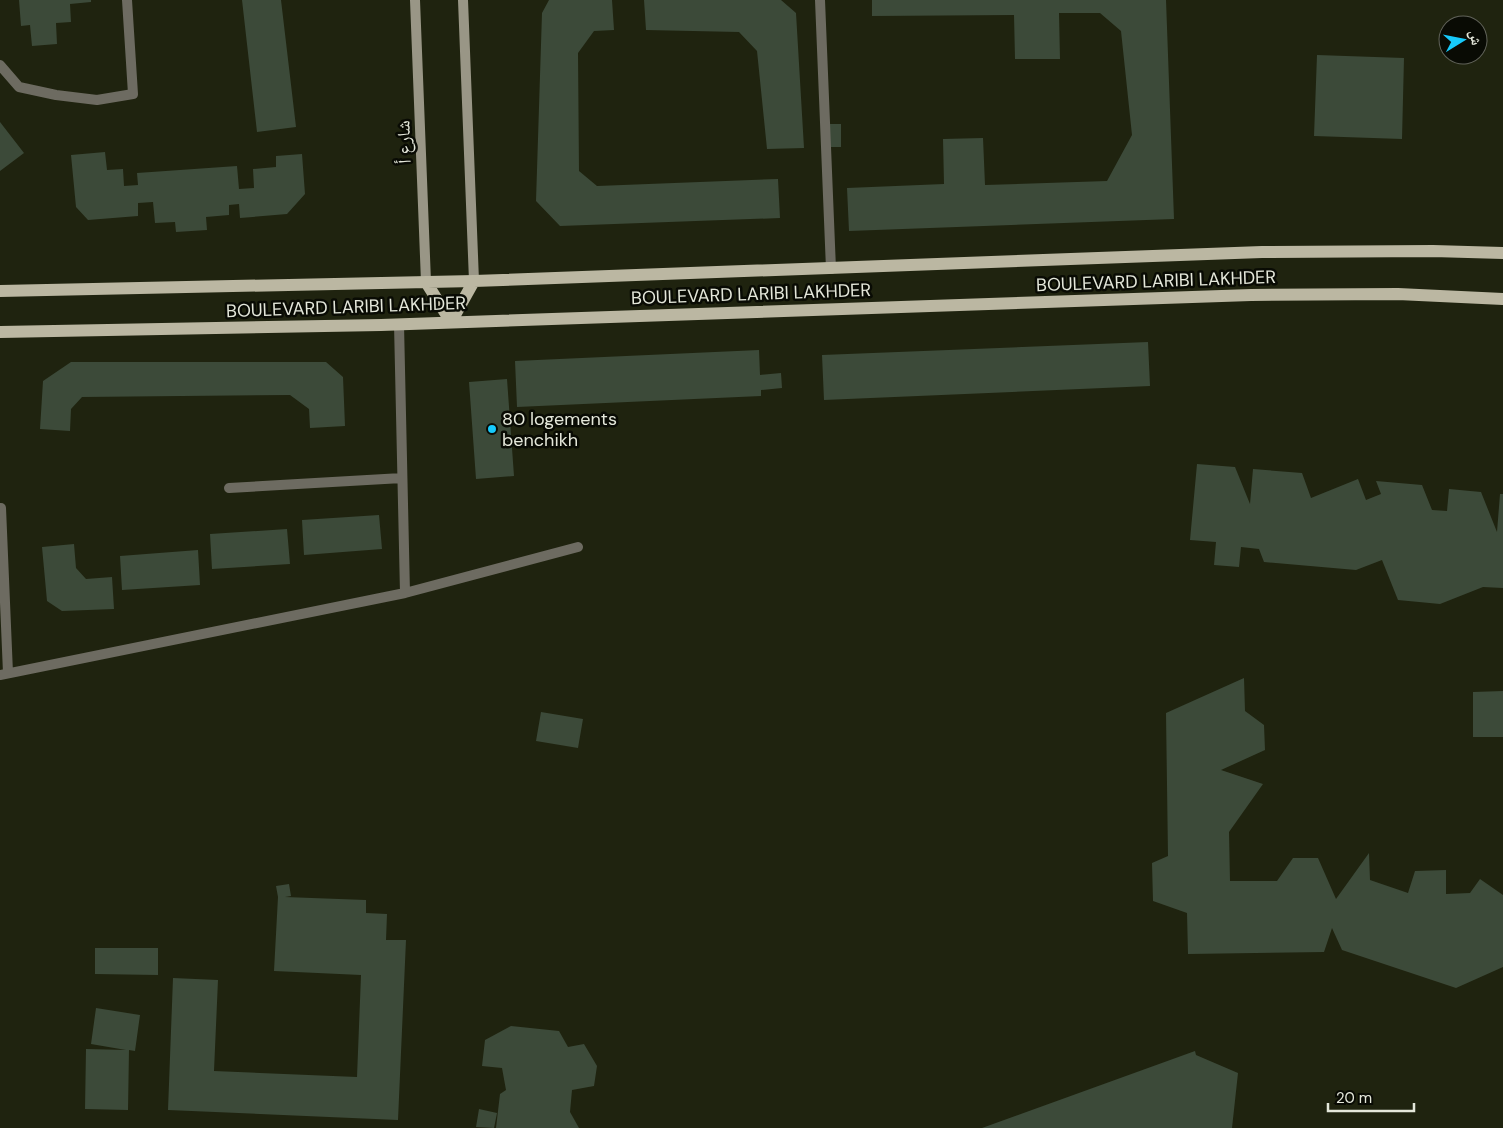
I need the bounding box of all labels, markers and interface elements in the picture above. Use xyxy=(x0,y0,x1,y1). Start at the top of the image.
north arrow xyxy=(1438,15,1488,65)
text: ش xyxy=(1466,29,1486,47)
street label: شارع أ xyxy=(391,120,417,164)
street label: BOULEVARD LARIBI LAKHDER xyxy=(1036,265,1276,297)
street label: BOULEVARD LARIBI LAKHDER xyxy=(631,278,871,310)
street label: BOULEVARD LARIBI LAKHDER xyxy=(226,291,466,323)
place label: 80 logements benchikh xyxy=(502,407,617,452)
marker: 80 logements benchikh xyxy=(486,423,498,435)
scale bar xyxy=(1328,1080,1414,1112)
text: 20 m xyxy=(1336,1088,1372,1108)

